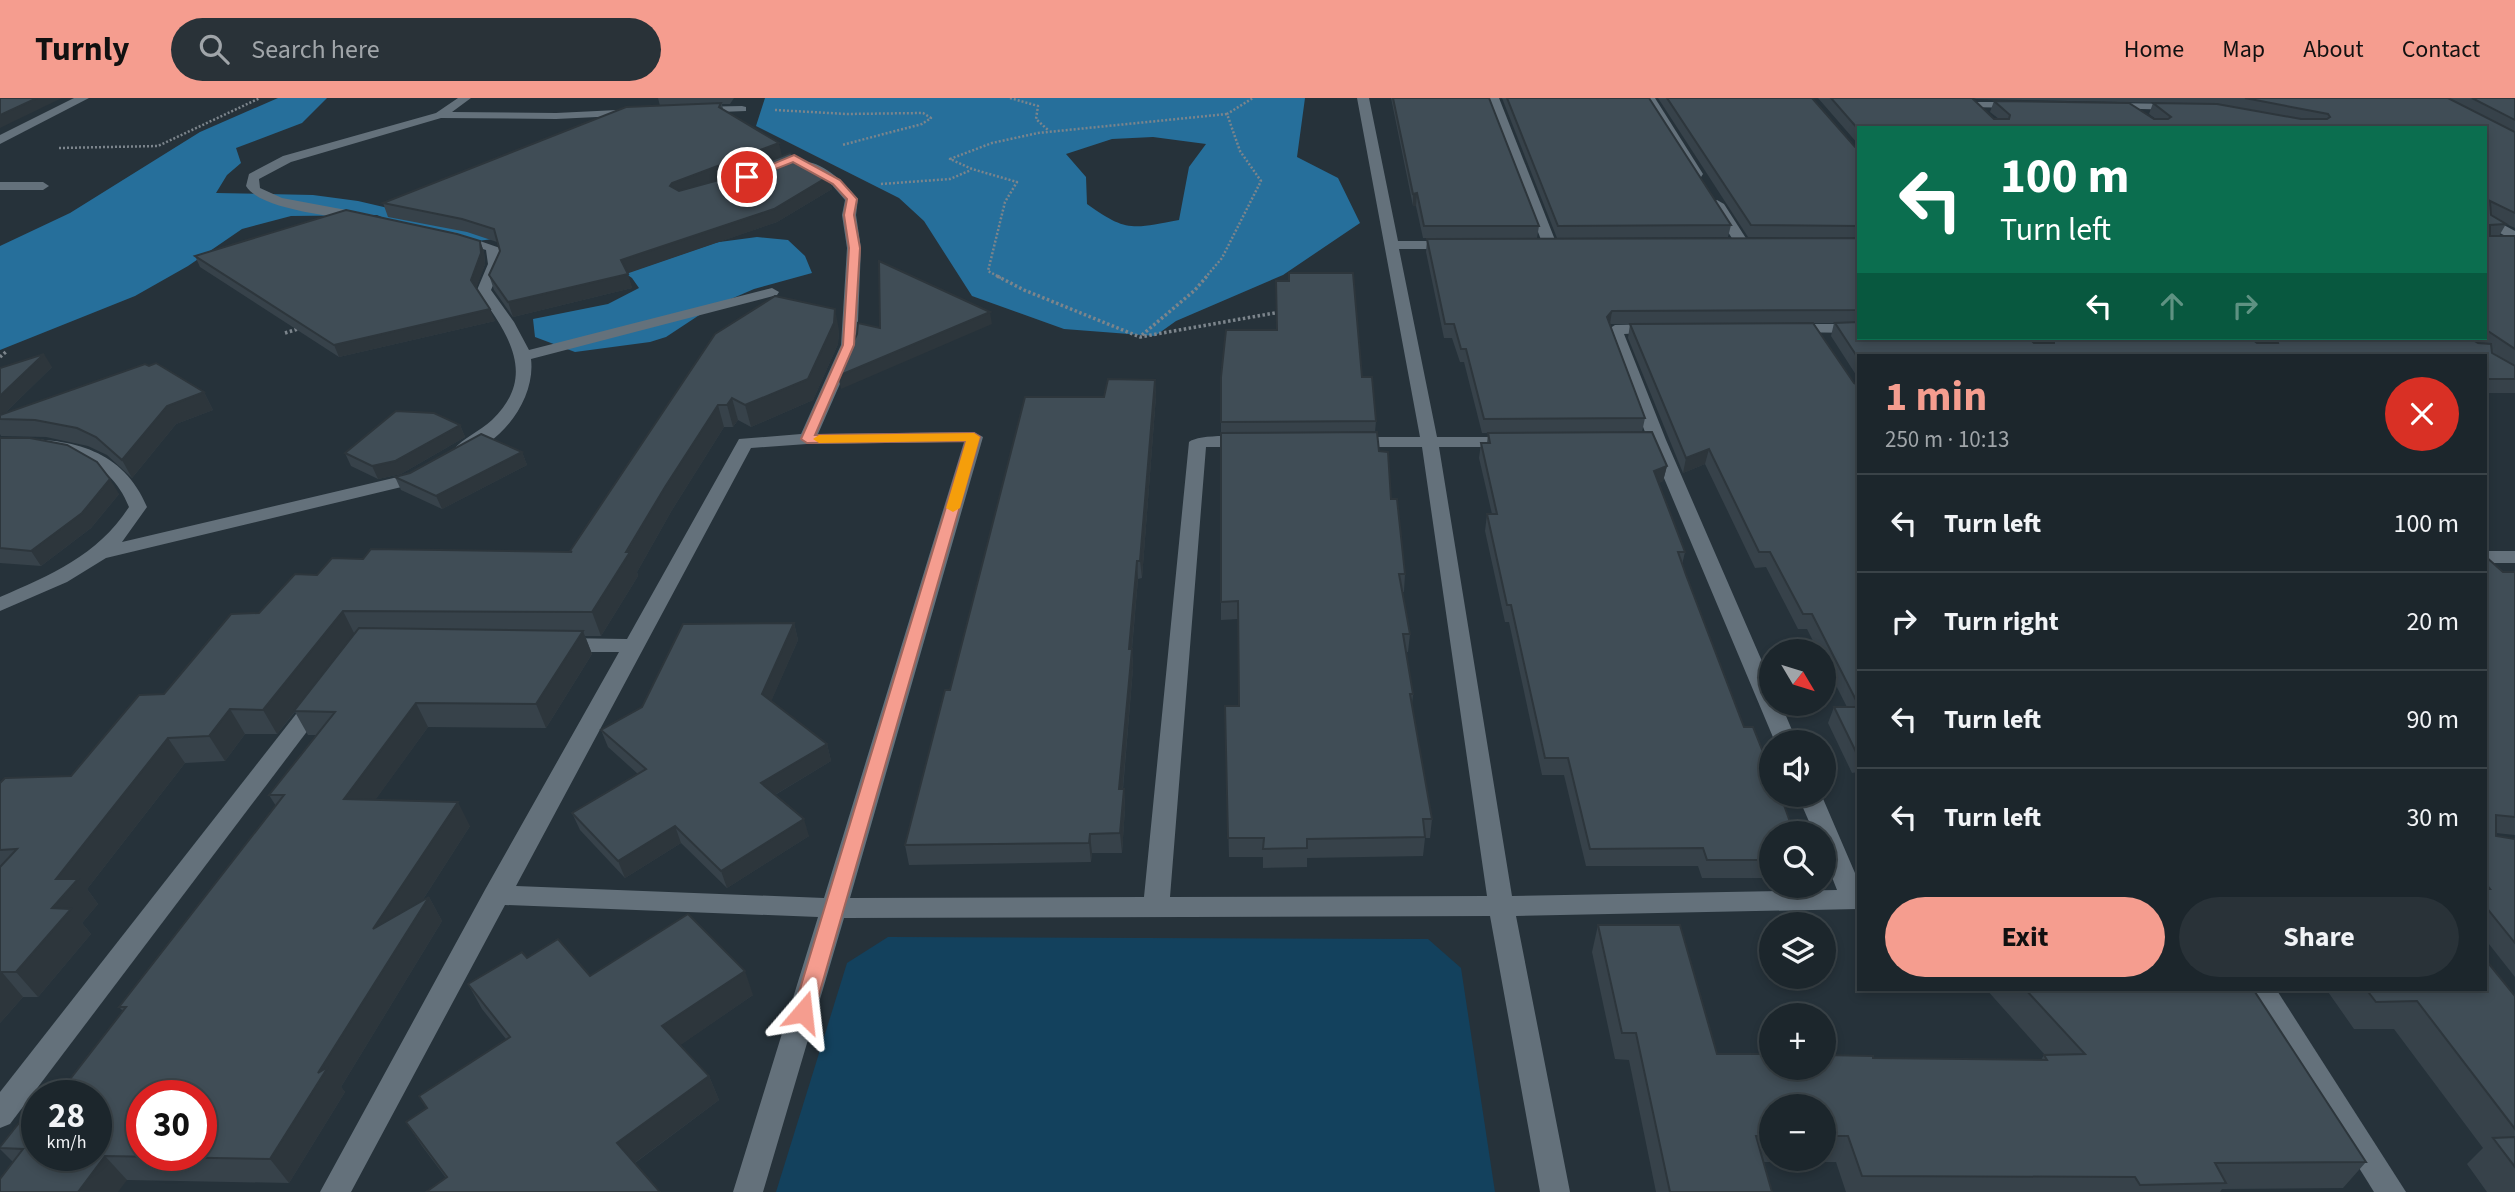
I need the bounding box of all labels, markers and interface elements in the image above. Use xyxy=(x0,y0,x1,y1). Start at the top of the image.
search box xyxy=(171,18,661,81)
text: Turnly xyxy=(35,26,129,73)
icon: search xyxy=(195,30,233,68)
text: Search here xyxy=(251,31,380,68)
text: Home xyxy=(2124,32,2184,67)
text: Map xyxy=(2222,32,2265,67)
text: About xyxy=(2303,32,2364,67)
text: Contact xyxy=(2402,32,2480,67)
text: 100 m xyxy=(2000,142,2129,212)
pin xyxy=(717,147,777,207)
icon: left xyxy=(1885,154,1976,245)
icon: arrive xyxy=(728,158,766,196)
text: Turn left xyxy=(2000,207,2111,253)
icon: left xyxy=(2080,287,2118,325)
icon: ahead xyxy=(2153,287,2191,325)
icon: right xyxy=(2226,287,2264,325)
text: 1 min xyxy=(1885,367,1987,427)
button: close xyxy=(2385,377,2459,451)
text: 250 m · 10:13 xyxy=(1885,423,2009,456)
icon: left xyxy=(1885,504,1923,542)
text: Turn left xyxy=(1944,505,2041,542)
text: 100 m xyxy=(2393,505,2459,542)
icon: right xyxy=(1885,602,1923,640)
text: Turn right xyxy=(1944,603,2059,640)
text: 20 m xyxy=(2406,603,2459,640)
north arrow xyxy=(1759,639,1836,716)
map controls xyxy=(1759,639,1836,1171)
icon: left xyxy=(1885,700,1923,738)
text: Turn left xyxy=(1944,701,2041,738)
text: 90 m xyxy=(2406,701,2459,738)
button: sound xyxy=(1759,730,1836,807)
icon: left xyxy=(1885,798,1923,836)
text: Turn left xyxy=(1944,799,2041,836)
text: 30 m xyxy=(2406,799,2459,836)
button: search xyxy=(1759,821,1836,898)
button: Exit xyxy=(1885,897,2165,977)
button: Share xyxy=(2179,897,2459,977)
button: layers xyxy=(1759,912,1836,989)
position arrow xyxy=(766,975,840,1049)
button: + xyxy=(1759,1003,1836,1080)
speed limit sign: 30 xyxy=(126,1080,217,1171)
text: 28 xyxy=(48,1091,85,1141)
button: − xyxy=(1759,1094,1836,1171)
text: km/h xyxy=(47,1130,86,1155)

